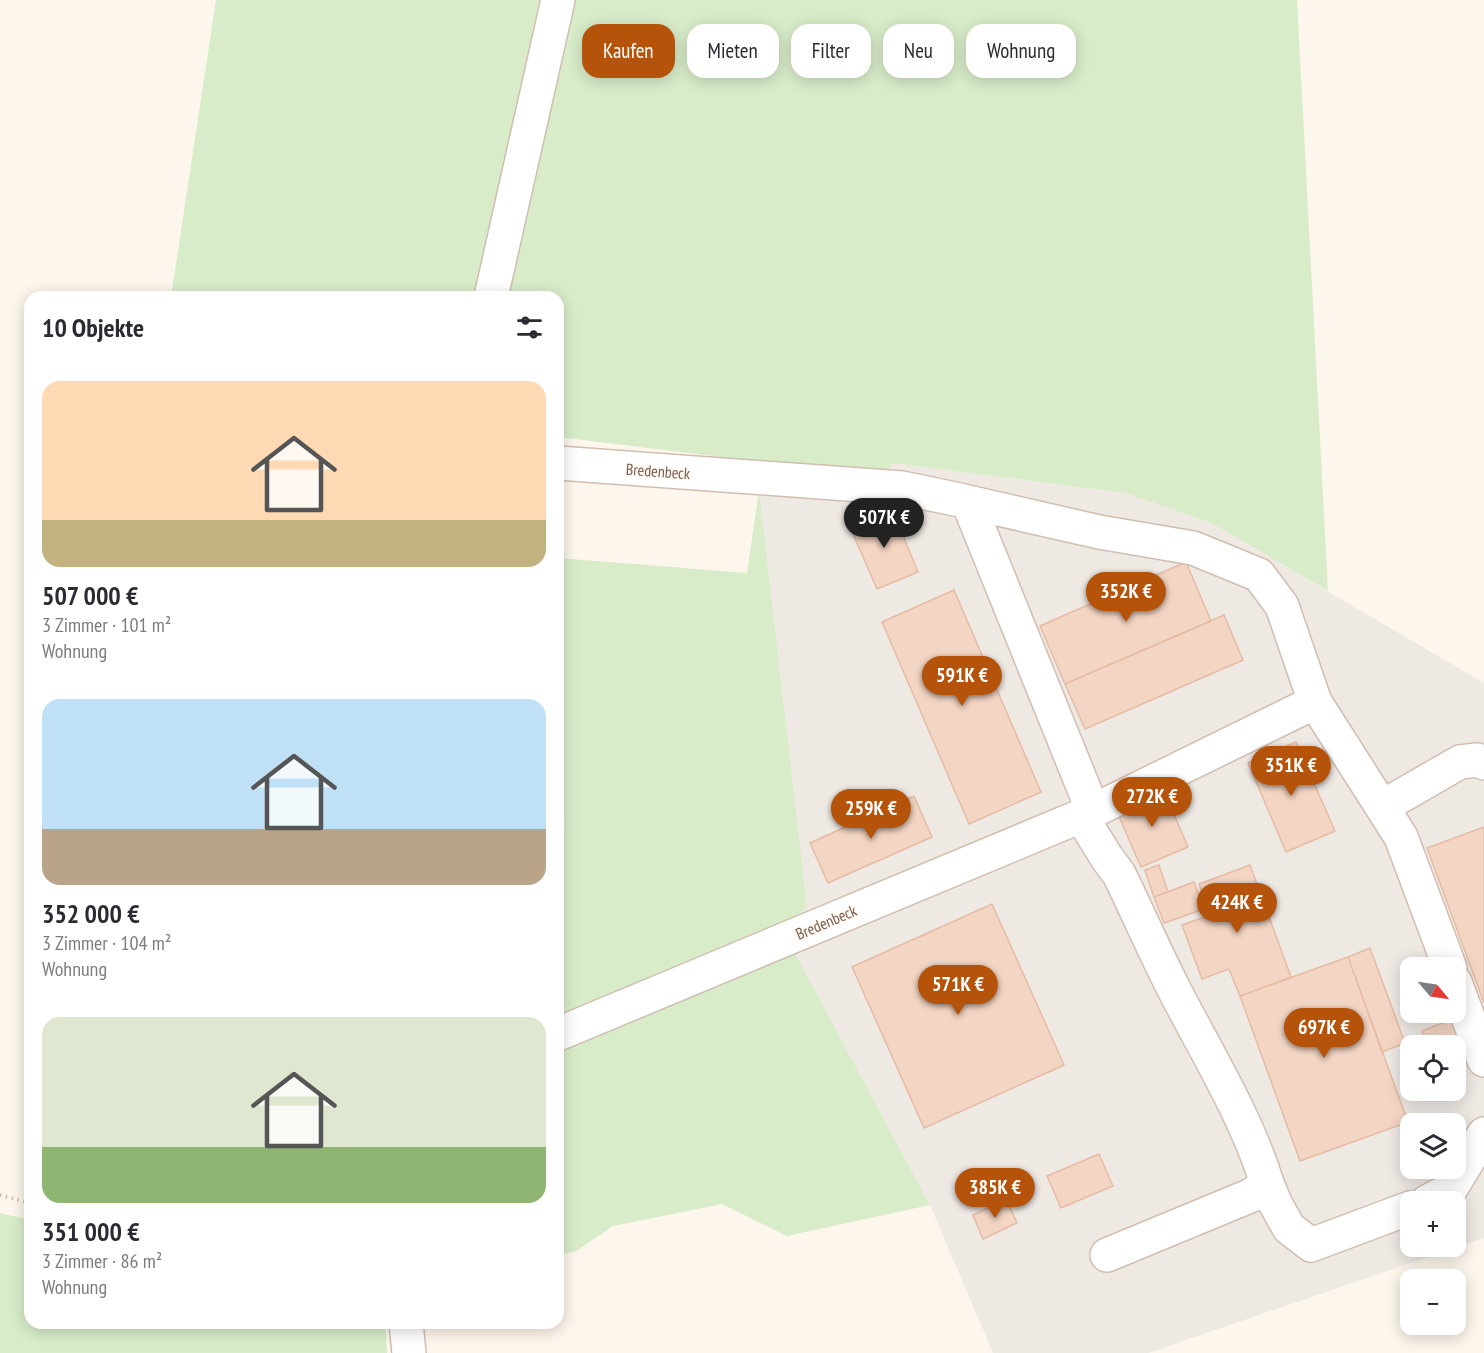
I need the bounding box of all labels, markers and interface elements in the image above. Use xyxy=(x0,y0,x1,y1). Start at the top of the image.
chip: Kaufen xyxy=(582,24,675,78)
chip: Mieten xyxy=(687,24,779,78)
chip: Filter xyxy=(791,24,871,78)
chip: Neu xyxy=(883,24,954,78)
chip: Wohnung xyxy=(966,24,1076,78)
text: 10 Objekte xyxy=(42,311,144,344)
icon: filters xyxy=(513,311,546,344)
icon: home xyxy=(240,420,348,528)
street label: Bredenbeck xyxy=(625,459,692,483)
pin: 507K € xyxy=(835,498,933,549)
text: 507K € xyxy=(858,504,910,530)
pin: 352K € xyxy=(1077,572,1175,623)
text: 352K € xyxy=(1100,578,1152,604)
text: 507 000 € xyxy=(42,579,139,612)
text: 3 Zimmer · 101 m² xyxy=(42,612,171,638)
text: Wohnung xyxy=(42,638,107,664)
pin: 591K € xyxy=(913,656,1011,707)
text: 591K € xyxy=(936,662,988,688)
icon: home xyxy=(240,738,348,846)
pin: 351K € xyxy=(1242,746,1340,797)
text: 351K € xyxy=(1265,752,1317,778)
pin: 272K € xyxy=(1103,777,1201,828)
text: 272K € xyxy=(1126,783,1178,809)
pin: 259K € xyxy=(822,789,920,840)
text: 259K € xyxy=(845,795,897,821)
pin: 424K € xyxy=(1188,883,1286,934)
text: 424K € xyxy=(1211,889,1263,915)
text: 352 000 € xyxy=(42,897,140,930)
street label: Bredenbeck xyxy=(792,900,860,944)
text: 3 Zimmer · 104 m² xyxy=(42,930,171,956)
text: Wohnung xyxy=(42,956,107,982)
north arrow xyxy=(1400,957,1466,1023)
map controls xyxy=(1400,957,1466,1335)
pin: 571K € xyxy=(909,965,1007,1016)
text: 571K € xyxy=(932,971,984,997)
pin: 697K € xyxy=(1275,1008,1373,1059)
text: 697K € xyxy=(1298,1014,1350,1040)
button: locate xyxy=(1400,1035,1466,1101)
icon: home xyxy=(240,1056,348,1164)
button: layers xyxy=(1400,1113,1466,1179)
pin: 385K € xyxy=(946,1168,1044,1219)
text: 385K € xyxy=(969,1174,1021,1200)
button: + xyxy=(1400,1191,1466,1257)
text: 351 000 € xyxy=(42,1215,140,1248)
text: 3 Zimmer · 86 m² xyxy=(42,1248,162,1274)
button: − xyxy=(1400,1269,1466,1335)
text: Wohnung xyxy=(42,1274,107,1300)

